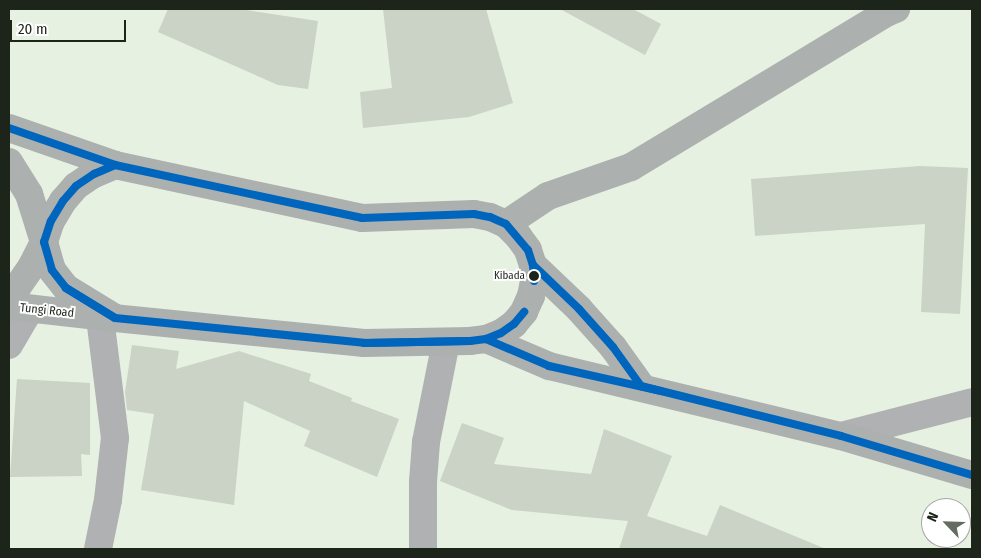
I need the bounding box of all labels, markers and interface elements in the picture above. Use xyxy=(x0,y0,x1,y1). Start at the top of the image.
scale bar xyxy=(12,10,129,42)
text: 20 m xyxy=(18,20,48,38)
place label: Kibada xyxy=(494,269,525,283)
marker: Kibada xyxy=(529,271,539,281)
street label: Tungi Road xyxy=(19,301,75,321)
north arrow xyxy=(921,498,971,548)
text: N xyxy=(923,510,942,524)

